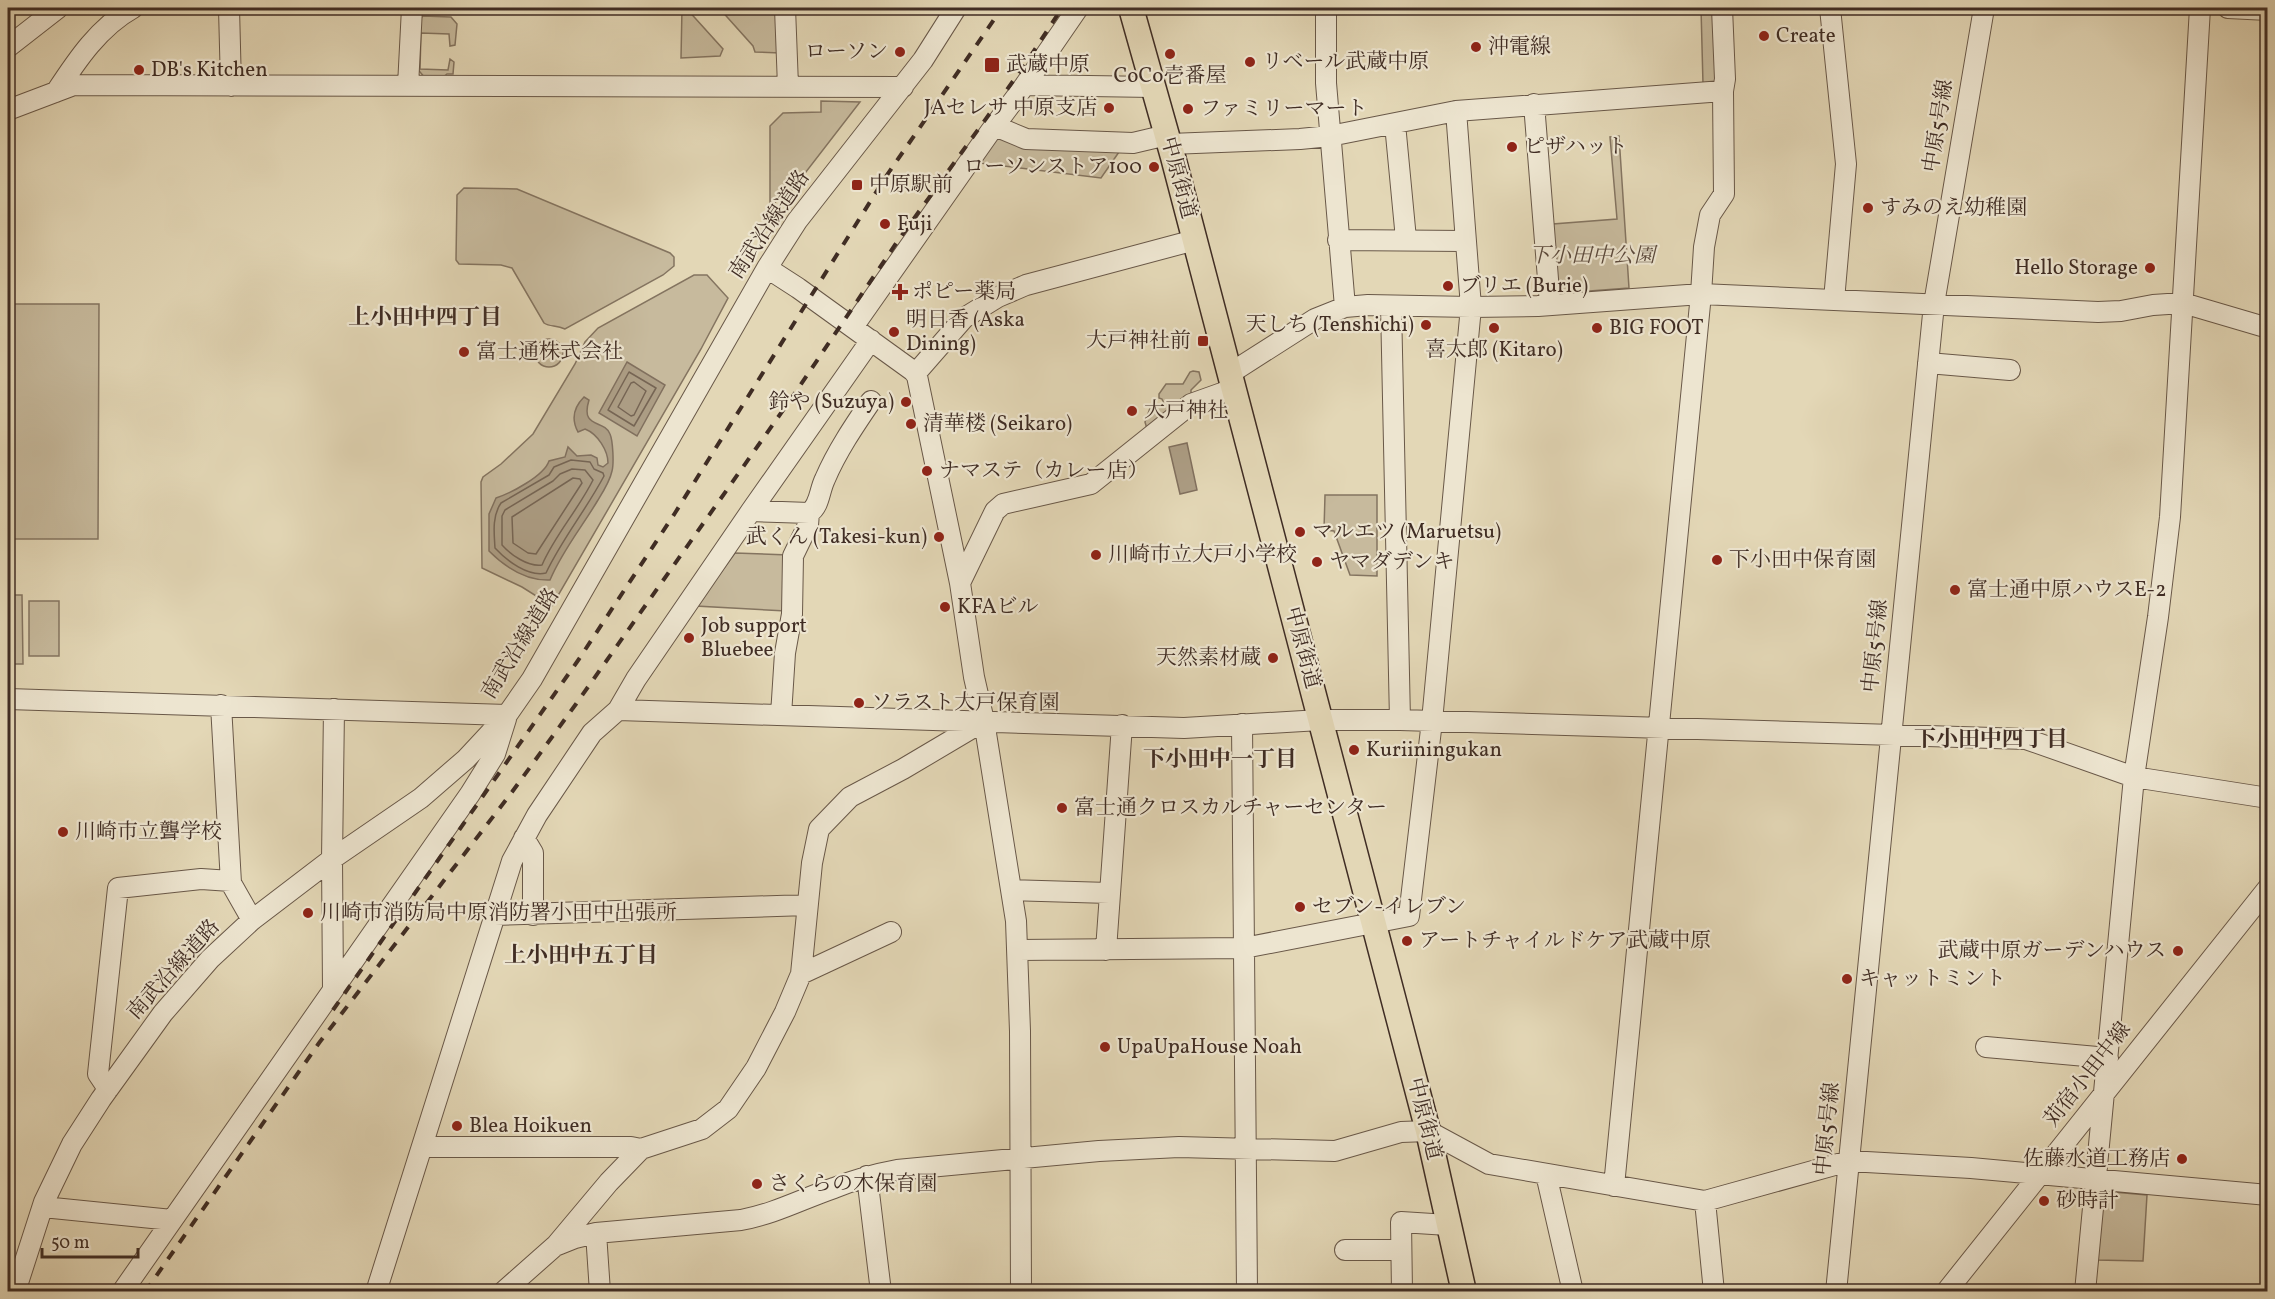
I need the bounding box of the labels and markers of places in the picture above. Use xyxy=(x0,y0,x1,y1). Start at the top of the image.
place label: Create xyxy=(1776,22,1836,51)
marker: Create xyxy=(1757,29,1771,43)
place label: 沖電線 xyxy=(1488,33,1551,62)
place label: ローソン xyxy=(805,38,888,67)
marker: 沖電線 xyxy=(1469,40,1483,54)
marker: ローソン xyxy=(893,45,907,59)
marker: CoCo壱番屋 xyxy=(1163,47,1177,61)
place label: リベール武蔵中原 xyxy=(1262,48,1429,77)
place label: 武蔵中原 xyxy=(1006,51,1090,80)
marker: リベール武蔵中原 xyxy=(1243,55,1257,69)
place label: DB's Kitchen xyxy=(151,56,268,85)
marker: 武蔵中原 xyxy=(983,56,1001,74)
place label: CoCo壱番屋 xyxy=(1114,62,1226,91)
marker: DB's Kitchen xyxy=(132,63,146,77)
place label: JAセレサ 中原支店 xyxy=(924,94,1097,123)
place label: ファミリーマート xyxy=(1200,95,1368,124)
marker: JAセレサ 中原支店 xyxy=(1102,101,1116,115)
marker: ファミリーマート xyxy=(1181,102,1195,116)
place label: ピザハット xyxy=(1524,133,1628,162)
marker: ピザハット xyxy=(1505,140,1519,154)
place label: ローソンストア100 xyxy=(963,153,1142,182)
marker: ローソンストア100 xyxy=(1147,160,1161,174)
place label: 中原駅前 xyxy=(869,171,953,200)
marker: 中原駅前 xyxy=(850,178,864,192)
place label: すみのえ幼稚園 xyxy=(1880,194,2027,223)
marker: すみのえ幼稚園 xyxy=(1861,201,1875,215)
place label: Fuji xyxy=(897,210,932,239)
marker: Fuji xyxy=(878,217,892,231)
place label: Hello Storage xyxy=(2014,254,2138,283)
marker: Hello Storage xyxy=(2143,261,2157,275)
place label: ブリエ (Burie) xyxy=(1460,272,1588,301)
place label: ポピー薬局 xyxy=(912,278,1016,307)
marker: ブリエ (Burie) xyxy=(1441,279,1455,293)
marker: ポピー薬局 xyxy=(893,285,907,299)
place label: 明日香 (Aska Dining) xyxy=(906,306,1025,359)
place label: 天しち (Tenshichi) xyxy=(1246,311,1414,340)
place label: BIG FOOT xyxy=(1609,314,1704,343)
marker: 天しち (Tenshichi) xyxy=(1419,318,1433,332)
marker: 喜太郎 (Kitaro) xyxy=(1487,321,1501,335)
marker: BIG FOOT xyxy=(1590,321,1604,335)
marker: 明日香 (Aska Dining) xyxy=(887,325,901,339)
place label: 大戸神社前 xyxy=(1086,327,1191,356)
marker: 大戸神社前 xyxy=(1196,334,1210,348)
place label: 喜太郎 (Kitaro) xyxy=(1425,336,1563,365)
place label: 富士通株式会社 xyxy=(476,338,623,367)
marker: 富士通株式会社 xyxy=(457,345,471,359)
place label: 鈴や (Suzuya) xyxy=(769,388,894,417)
marker: 鈴や (Suzuya) xyxy=(899,395,913,409)
place label: 大戸神社 xyxy=(1144,397,1228,426)
marker: 大戸神社 xyxy=(1125,404,1139,418)
place label: 清華楼 (Seikaro) xyxy=(923,410,1072,439)
marker: 清華楼 (Seikaro) xyxy=(904,417,918,431)
place label: ナマステ（カレー店） xyxy=(939,457,1149,486)
marker: ナマステ（カレー店） xyxy=(920,464,934,478)
place label: マルエツ (Maruetsu) xyxy=(1312,518,1501,547)
place label: 武くん (Takesi-kun) xyxy=(746,523,927,552)
marker: マルエツ (Maruetsu) xyxy=(1293,525,1307,539)
marker: 武くん (Takesi-kun) xyxy=(932,530,946,544)
place label: 川崎市立大戸小学校 xyxy=(1108,541,1297,570)
place label: 下小田中保育園 xyxy=(1729,546,1876,575)
marker: 川崎市立大戸小学校 xyxy=(1089,548,1103,562)
place label: ヤマダデンキ xyxy=(1329,548,1455,577)
marker: 下小田中保育園 xyxy=(1710,553,1724,567)
marker: ヤマダデンキ xyxy=(1310,555,1324,569)
place label: 富士通中原ハウスE-2 xyxy=(1967,576,2166,605)
marker: 富士通中原ハウスE-2 xyxy=(1948,583,1962,597)
place label: KFAビル xyxy=(957,593,1039,622)
marker: KFAビル xyxy=(938,600,952,614)
place label: Job support Bluebee xyxy=(701,612,807,665)
marker: Job support Bluebee xyxy=(682,631,696,645)
place label: 天然素材蔵 xyxy=(1156,644,1261,673)
marker: 天然素材蔵 xyxy=(1266,651,1280,665)
place label: ソラスト大戸保育園 xyxy=(871,689,1059,718)
marker: ソラスト大戸保育園 xyxy=(852,696,866,710)
place label: Kuriiningukan xyxy=(1366,736,1502,765)
marker: Kuriiningukan xyxy=(1347,743,1361,757)
place label: 富士通クロスカルチャーセンター xyxy=(1074,794,1387,823)
marker: 富士通クロスカルチャーセンター xyxy=(1055,801,1069,815)
place label: 川崎市立聾学校 xyxy=(75,818,222,847)
marker: 川崎市立聾学校 xyxy=(56,825,70,839)
place label: セブン-イレブン xyxy=(1312,893,1466,922)
place label: 川崎市消防局中原消防署小田中出張所 xyxy=(320,899,677,928)
marker: セブン-イレブン xyxy=(1293,900,1307,914)
marker: 川崎市消防局中原消防署小田中出張所 xyxy=(301,906,315,920)
place label: アートチャイルドケア武蔵中原 xyxy=(1419,927,1711,956)
marker: アートチャイルドケア武蔵中原 xyxy=(1400,934,1414,948)
place label: 武蔵中原ガーデンハウス xyxy=(1938,937,2166,966)
marker: 武蔵中原ガーデンハウス xyxy=(2171,944,2185,958)
place label: キャットミント xyxy=(1859,965,2006,994)
marker: キャットミント xyxy=(1840,972,1854,986)
place label: UpaUpaHouse Noah xyxy=(1117,1033,1302,1062)
marker: UpaUpaHouse Noah xyxy=(1098,1040,1112,1054)
place label: Blea Hoikuen xyxy=(469,1112,592,1141)
marker: Blea Hoikuen xyxy=(450,1119,464,1133)
place label: 佐藤水道工務店 xyxy=(2023,1145,2170,1174)
marker: 佐藤水道工務店 xyxy=(2175,1152,2189,1166)
place label: さくらの木保育園 xyxy=(769,1170,937,1199)
marker: さくらの木保育園 xyxy=(750,1177,764,1191)
place label: 砂時計 xyxy=(2056,1187,2119,1216)
marker: 砂時計 xyxy=(2037,1194,2051,1208)

